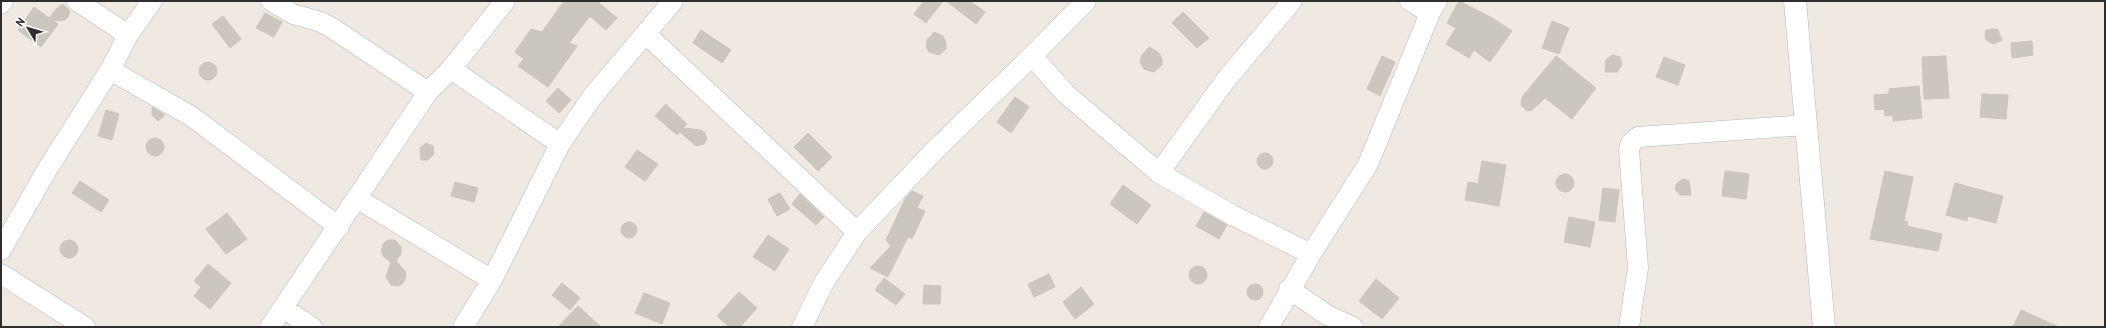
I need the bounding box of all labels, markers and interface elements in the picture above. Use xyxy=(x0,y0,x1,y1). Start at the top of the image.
north arrow xyxy=(8,8,48,48)
text: N xyxy=(12,15,28,29)

